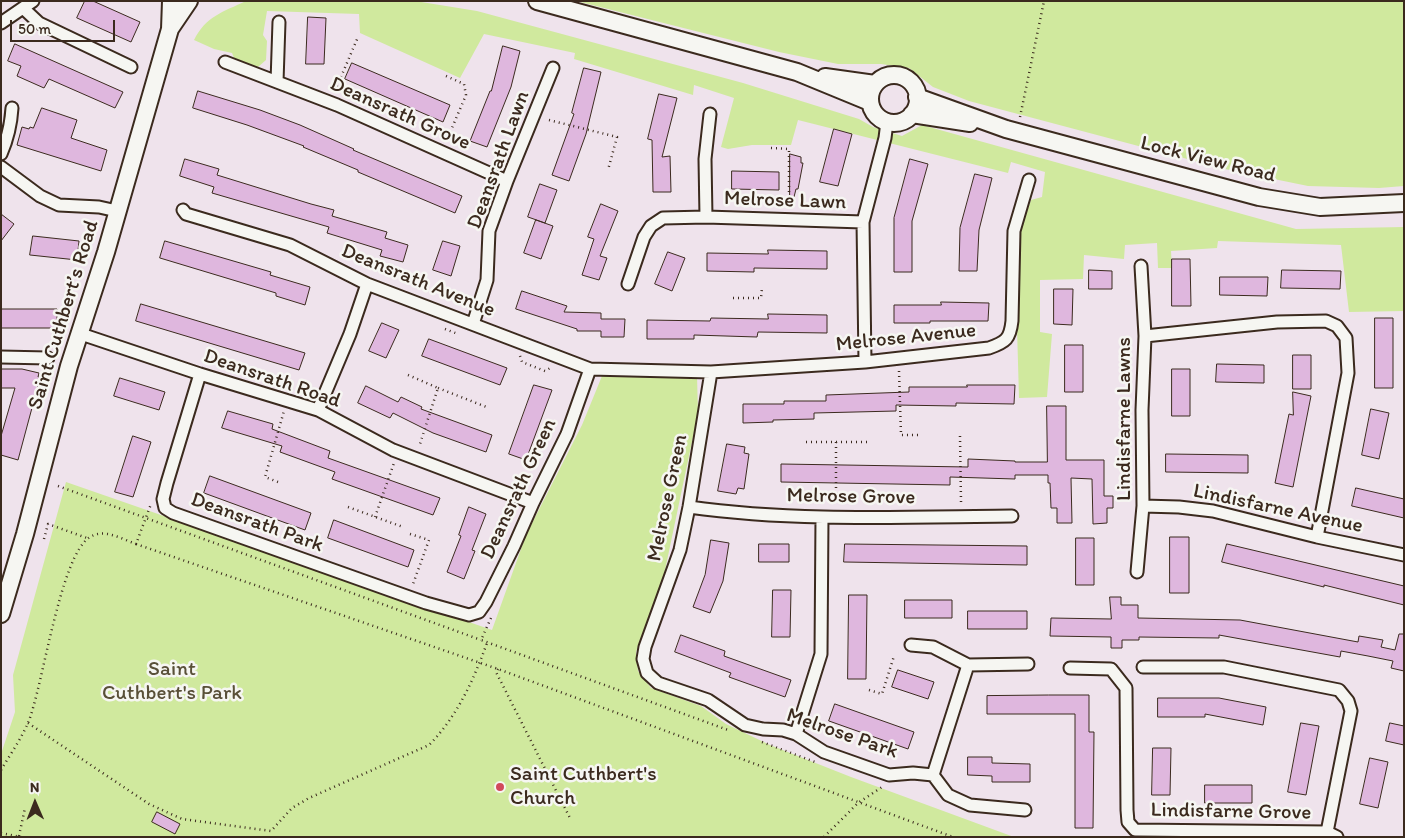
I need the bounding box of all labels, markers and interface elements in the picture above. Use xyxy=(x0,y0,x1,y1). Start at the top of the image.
scale bar xyxy=(12,10,118,42)
text: 50 m xyxy=(18,20,51,38)
street label: Deansrath Grove xyxy=(326,72,474,156)
street label: Deansrath Lawn xyxy=(462,88,536,232)
street label: Lock View Road xyxy=(1138,131,1278,189)
street label: Melrose Lawn xyxy=(723,186,847,216)
street label: Saint Cuthbert’s Road xyxy=(23,217,105,413)
street label: Deansrath Avenue xyxy=(337,239,499,323)
street label: Melrose Avenue xyxy=(835,318,977,358)
street label: Lindisfarne Lawns xyxy=(1112,337,1138,501)
street label: Deansrath Road xyxy=(200,344,344,414)
street label: Deansrath Green xyxy=(475,415,563,563)
street label: Melrose Green xyxy=(642,432,694,564)
street label: Lindisfarne Avenue xyxy=(1191,479,1365,539)
street label: Melrose Grove xyxy=(786,483,916,511)
street label: Deansrath Park xyxy=(187,487,327,559)
park label: Saint Cuthbert's Park xyxy=(102,657,242,707)
street label: Melrose Park xyxy=(783,703,901,765)
place label: Saint Cuthbert's Church xyxy=(510,762,657,812)
north arrow xyxy=(10,778,60,828)
text: N xyxy=(30,779,40,796)
marker: Saint Cuthbert's Church xyxy=(494,781,506,793)
street label: Lindisfarne Grove xyxy=(1150,798,1312,826)

